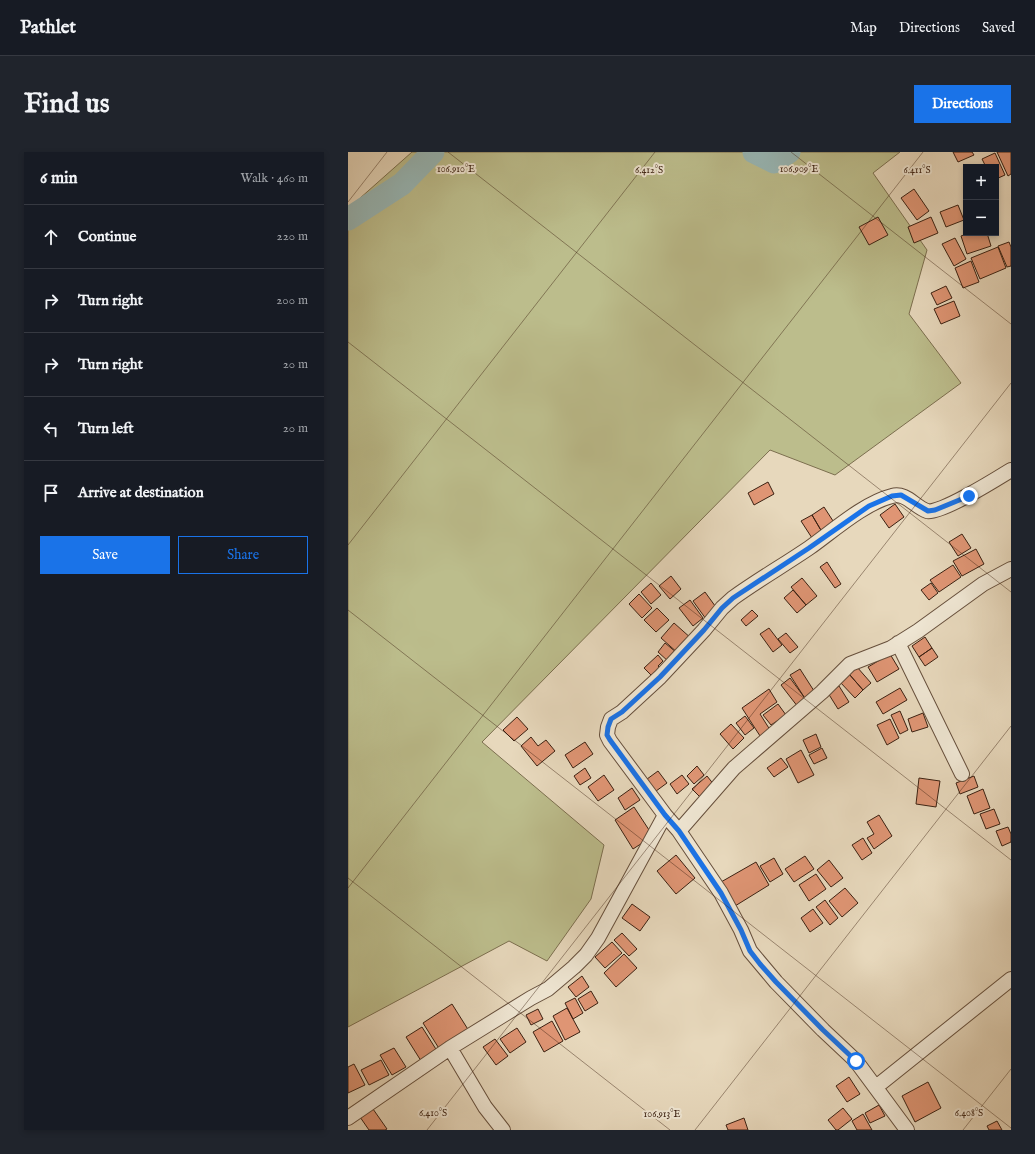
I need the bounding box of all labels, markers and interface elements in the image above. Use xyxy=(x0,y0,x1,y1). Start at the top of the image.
text: Pathlet xyxy=(20,16,76,40)
text: Map xyxy=(850,19,877,37)
text: Directions xyxy=(899,19,960,37)
text: Saved xyxy=(982,19,1015,37)
button: Directions xyxy=(914,85,1011,123)
text: Find us xyxy=(24,87,110,122)
text: 106.910°E xyxy=(437,163,475,176)
text: 106.909°E xyxy=(780,163,818,176)
text: 6.412°S xyxy=(635,164,663,177)
text: 6.411°S xyxy=(903,164,931,177)
map controls xyxy=(963,164,999,236)
button: + xyxy=(963,164,999,200)
text: 6 min xyxy=(40,168,78,189)
text: Walk · 460 m xyxy=(241,170,308,187)
button: − xyxy=(963,200,999,236)
icon: ahead xyxy=(40,226,62,248)
text: Continue xyxy=(78,227,136,246)
text: 220 m xyxy=(277,228,308,245)
icon: right xyxy=(40,290,62,312)
text: Turn right xyxy=(78,291,143,310)
text: 200 m xyxy=(276,292,308,309)
icon: right xyxy=(40,354,62,376)
text: Turn right xyxy=(78,355,143,374)
text: 20 m xyxy=(283,356,308,373)
icon: left xyxy=(40,418,62,440)
text: Turn left xyxy=(78,419,134,438)
text: 20 m xyxy=(283,420,308,437)
icon: arrive xyxy=(40,482,62,504)
text: Arrive at destination xyxy=(78,483,204,502)
route end xyxy=(960,487,978,505)
button: Save xyxy=(40,536,170,574)
button: Share xyxy=(178,536,308,574)
route start xyxy=(847,1052,865,1070)
text: 6.410°S xyxy=(419,1107,447,1120)
text: 6.408°S xyxy=(955,1107,983,1120)
text: 106.913°E xyxy=(644,1108,680,1121)

